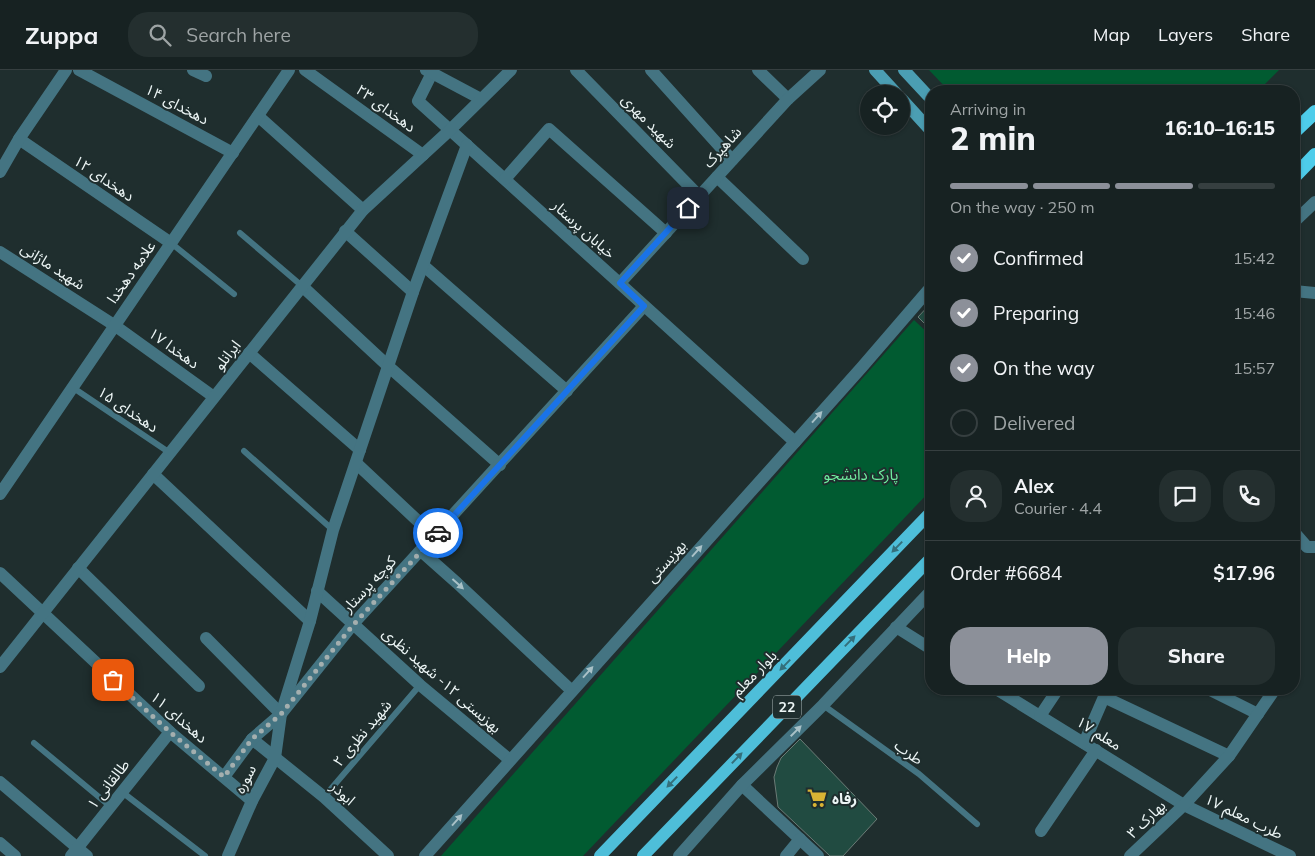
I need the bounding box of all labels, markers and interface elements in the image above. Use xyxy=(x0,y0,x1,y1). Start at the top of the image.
search box xyxy=(128,12,478,57)
text: Zuppa xyxy=(25,20,98,50)
icon: search xyxy=(146,21,174,49)
text: Search here xyxy=(186,23,291,47)
text: Map xyxy=(1093,23,1130,46)
text: Layers xyxy=(1158,23,1213,46)
text: Share xyxy=(1241,23,1290,46)
street label: دهخدای ۱۴ xyxy=(142,79,212,129)
street label: دهخدای ۲۳ xyxy=(352,80,420,136)
map controls xyxy=(860,85,910,135)
button: locate xyxy=(860,85,910,135)
street label: شهید مهری xyxy=(618,90,681,153)
text: Arriving in xyxy=(950,99,1026,119)
text: 16:10–16:15 xyxy=(1164,116,1275,140)
text: 2 min xyxy=(950,118,1036,158)
street label: شاهپرک xyxy=(699,122,746,172)
street label: دهخدای ۱۲ xyxy=(70,151,138,205)
pin xyxy=(667,187,709,229)
icon: home xyxy=(674,194,702,222)
street label: خیابان پرستار xyxy=(547,195,620,263)
text: On the way · 250 m xyxy=(950,197,1095,217)
street label: علامه دهخدا xyxy=(102,236,160,307)
street label: شهید ماژانی xyxy=(17,238,89,294)
icon: check xyxy=(950,244,978,272)
text: Confirmed xyxy=(993,246,1084,270)
text: 15:42 xyxy=(1233,248,1275,268)
icon: check xyxy=(950,299,978,327)
text: Preparing xyxy=(993,301,1079,325)
text: 15:46 xyxy=(1233,303,1275,323)
street label: دهخدا ۱۷ xyxy=(145,323,203,373)
street label: ایرانلو xyxy=(209,336,245,374)
icon: check xyxy=(950,354,978,382)
text: On the way xyxy=(993,356,1095,380)
text: 15:57 xyxy=(1233,358,1275,378)
street label: دهخدای ۱۵ xyxy=(94,382,162,436)
text: Delivered xyxy=(993,411,1075,435)
one-way arrow xyxy=(811,412,823,424)
park label: پارک دانشجو xyxy=(824,465,898,485)
button: person xyxy=(950,470,1002,522)
button: chat xyxy=(1159,470,1211,522)
button: phone xyxy=(1223,470,1275,522)
text: Alex xyxy=(1014,474,1054,498)
text: Courier · 4.4 xyxy=(1014,498,1102,518)
courier xyxy=(413,508,463,558)
icon: car xyxy=(424,519,452,547)
street label: بهزیستی xyxy=(642,536,690,586)
one-way arrow xyxy=(892,541,904,553)
one-way arrow xyxy=(691,546,703,558)
street label: کوچه پرستار xyxy=(337,551,401,618)
text: Order #6684 xyxy=(950,561,1062,585)
text: $17.96 xyxy=(1213,561,1275,585)
one-way arrow xyxy=(451,578,463,590)
street label: بهزیستی ۱۲- شهید نظری xyxy=(379,623,505,737)
button: Help xyxy=(950,627,1108,685)
button: Share xyxy=(1118,627,1275,685)
one-way arrow xyxy=(844,636,856,648)
street label: بلوار معلم xyxy=(727,646,782,702)
one-way arrow xyxy=(779,658,791,670)
pin xyxy=(92,659,134,701)
icon: bag xyxy=(99,666,127,694)
one-way arrow xyxy=(583,666,594,679)
street label: دهخدای ۱۱ xyxy=(147,687,211,747)
street label: شهید نظری ۲ xyxy=(329,696,396,770)
road number: 22 xyxy=(773,696,801,719)
street label: معلم ۱۷ xyxy=(1072,712,1125,756)
one-way arrow xyxy=(790,725,802,737)
street label: طرب xyxy=(891,735,927,769)
one-way arrow xyxy=(731,752,743,764)
street label: طالقانی ۱ xyxy=(83,755,133,813)
street label: سوره xyxy=(230,761,260,797)
one-way arrow xyxy=(666,775,678,787)
street label: ابوذر xyxy=(326,776,360,809)
supermarket icon: رفاه xyxy=(806,787,828,809)
place label: رفاه xyxy=(832,789,857,808)
street label: طرب معلم ۱۷ xyxy=(1201,789,1286,845)
street label: بهارک ۳ xyxy=(1123,796,1169,842)
one-way arrow xyxy=(451,814,463,826)

